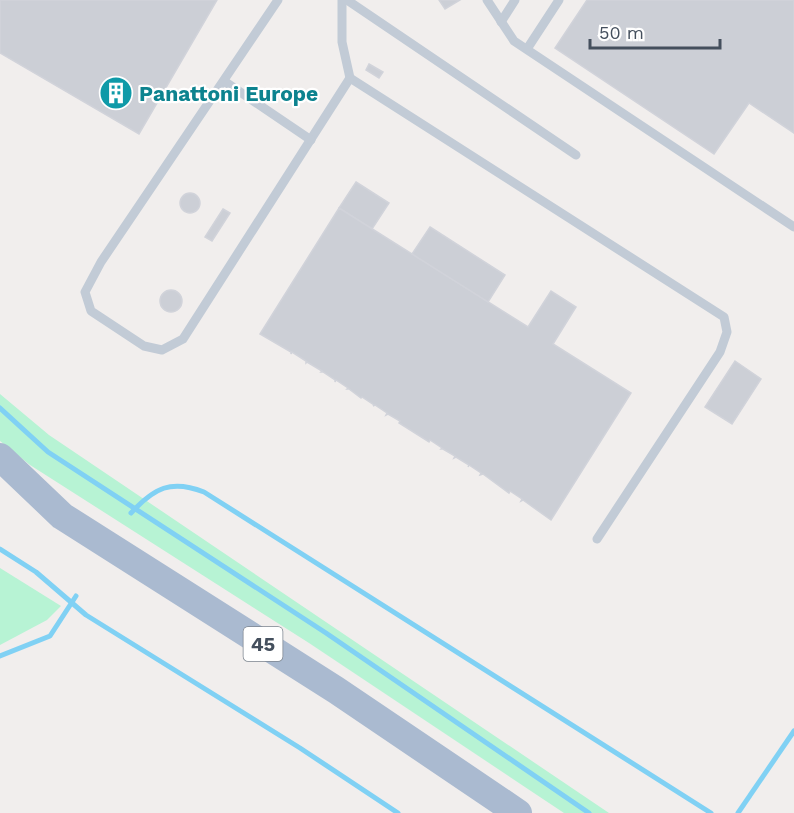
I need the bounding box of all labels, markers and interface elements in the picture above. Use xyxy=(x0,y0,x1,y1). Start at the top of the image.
scale bar xyxy=(590,12,720,50)
text: 50 m xyxy=(599,22,644,43)
building icon: Panattoni Europe xyxy=(98,75,134,111)
place label: Panattoni Europe xyxy=(139,81,318,106)
road number: 45 xyxy=(244,627,282,661)

